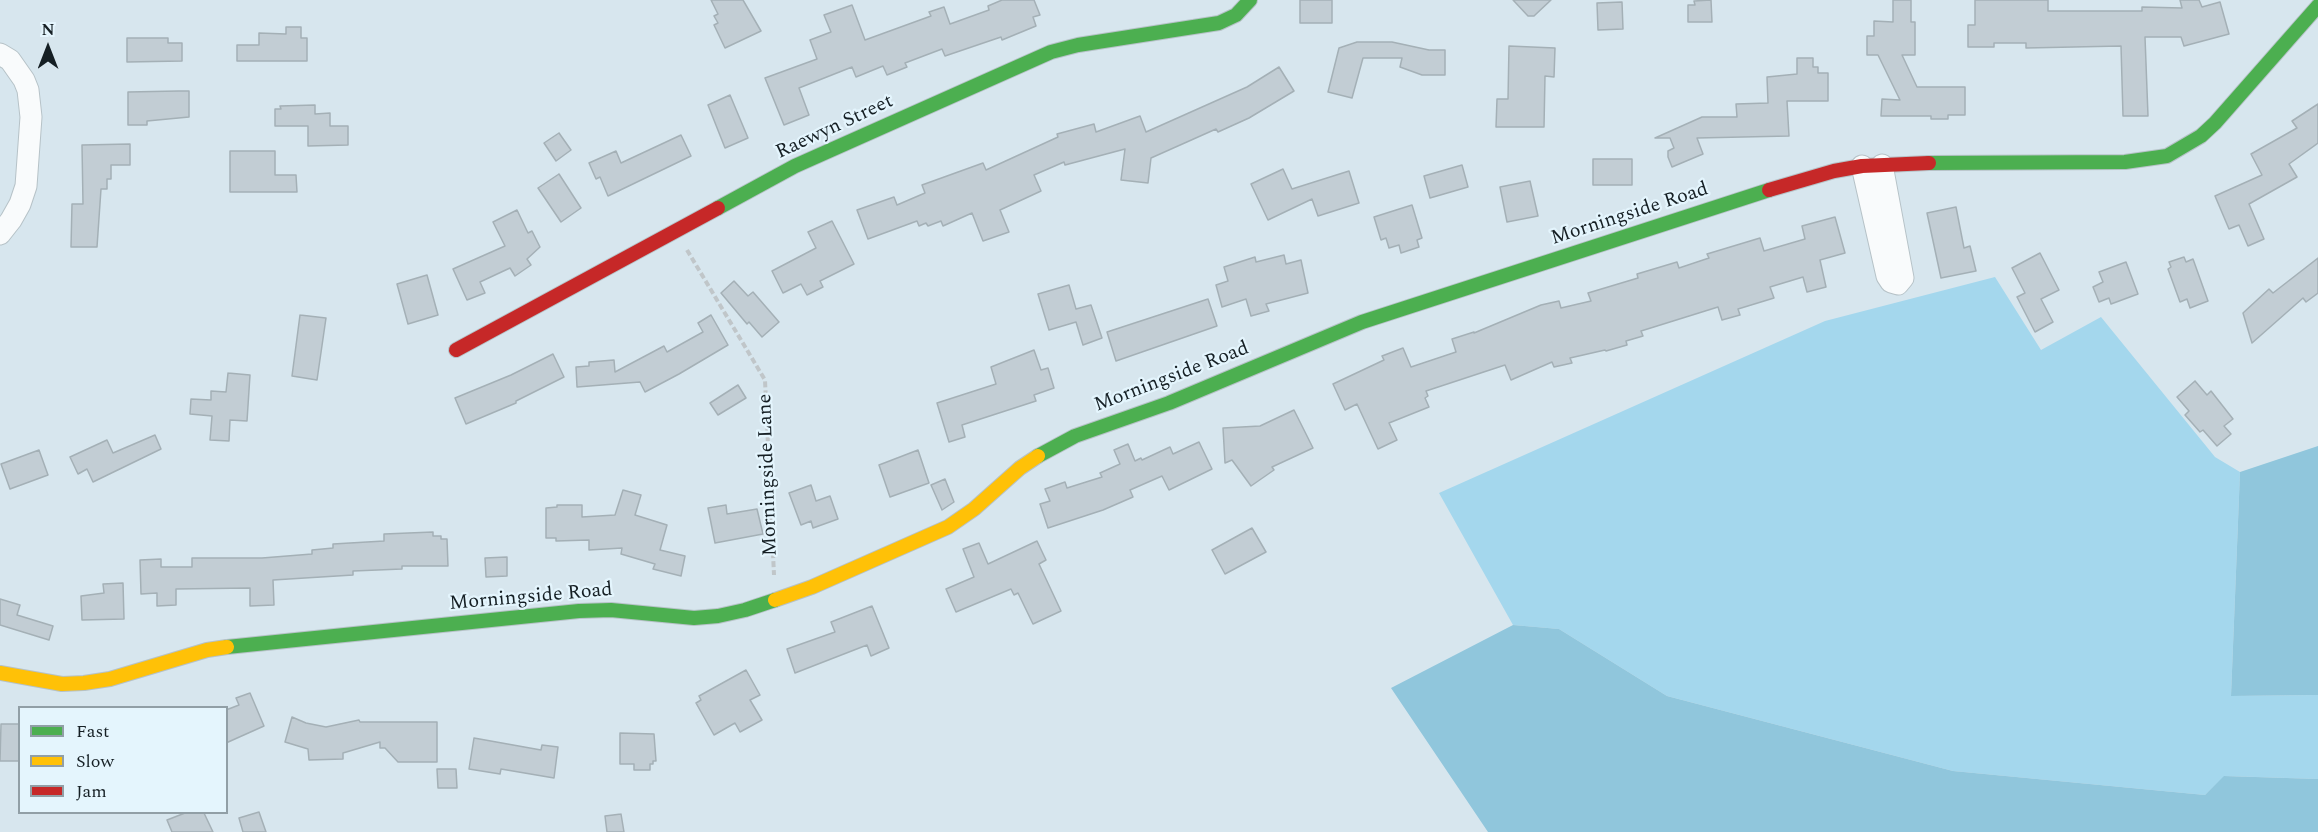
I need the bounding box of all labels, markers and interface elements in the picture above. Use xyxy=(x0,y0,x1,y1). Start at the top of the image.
north arrow xyxy=(18,18,78,78)
text: N xyxy=(41,18,55,42)
street label: Raewyn Street xyxy=(773,90,897,166)
street label: Morningside Road xyxy=(1548,178,1712,252)
street label: Morningside Road xyxy=(1091,337,1253,419)
street label: Morningside Lane xyxy=(754,393,784,557)
street label: Morningside Road xyxy=(448,579,614,617)
legend xyxy=(18,706,228,814)
text: Fast xyxy=(76,718,109,745)
text: Slow xyxy=(76,748,114,775)
text: Jam xyxy=(76,778,107,805)

